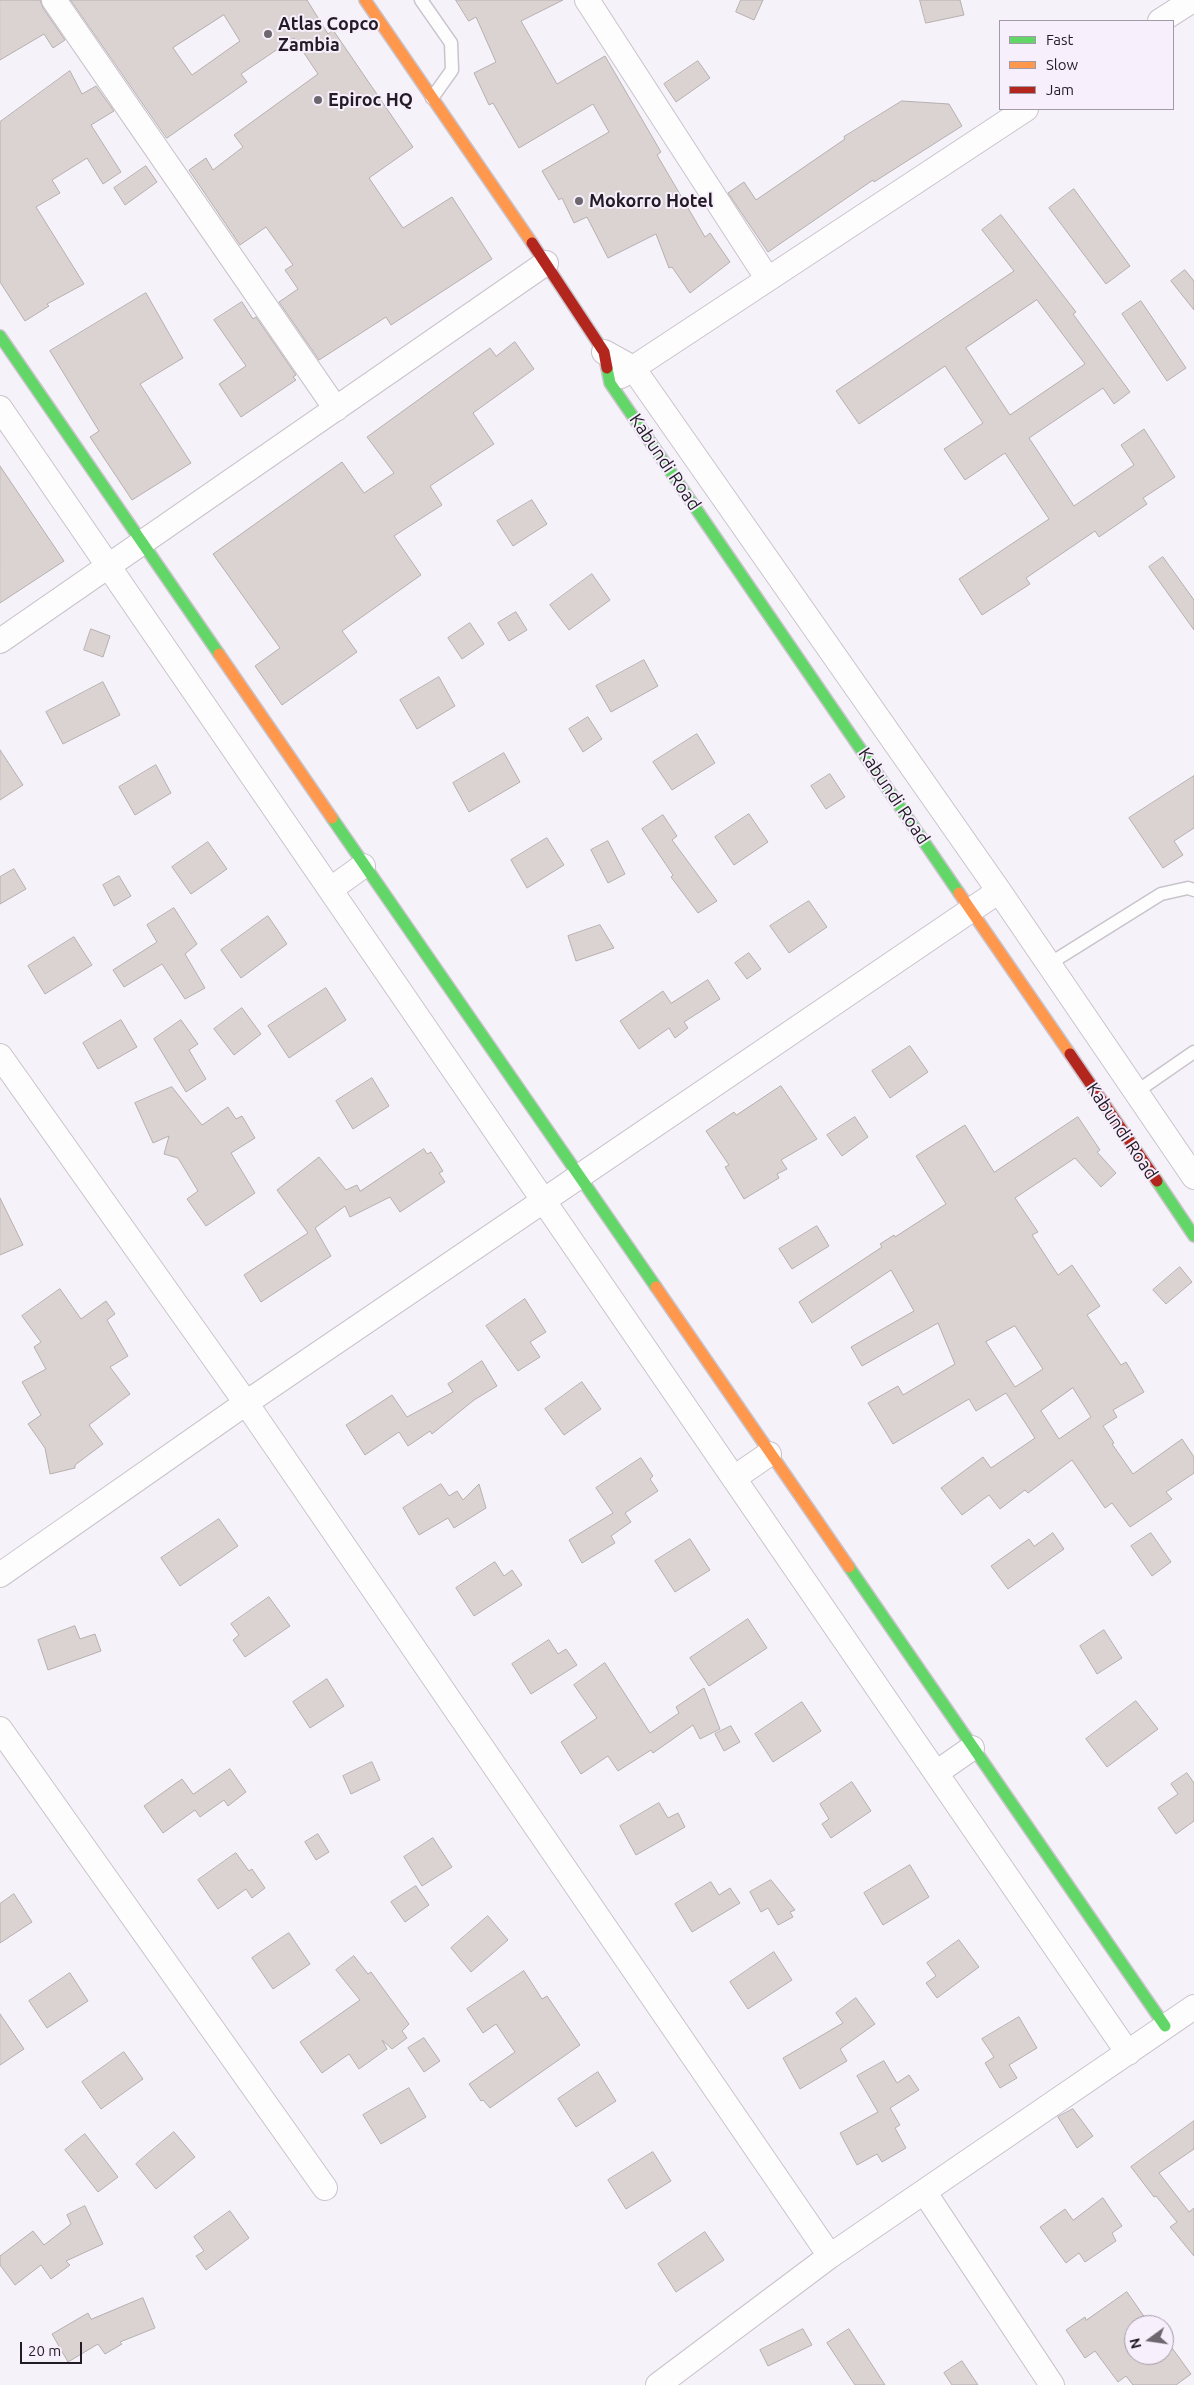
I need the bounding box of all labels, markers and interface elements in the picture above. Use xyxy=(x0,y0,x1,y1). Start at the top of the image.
place label: Atlas Copco Zambia xyxy=(278,13,379,56)
legend xyxy=(999,20,1174,110)
marker: Atlas Copco Zambia xyxy=(262,28,274,40)
text: Fast xyxy=(1046,31,1073,48)
text: Slow xyxy=(1046,56,1078,73)
text: Jam xyxy=(1046,81,1074,98)
place label: Epiroc HQ xyxy=(328,89,413,111)
marker: Epiroc HQ xyxy=(312,94,324,106)
place label: Mokorro Hotel xyxy=(589,190,713,212)
marker: Mokorro Hotel xyxy=(573,195,585,207)
street label: Kabundi Road xyxy=(625,410,705,514)
street label: Kabundi Road xyxy=(854,744,934,848)
street label: Kabundi Road xyxy=(1082,1079,1162,1183)
north arrow xyxy=(1124,2315,1174,2365)
scale bar xyxy=(22,2332,85,2364)
text: N xyxy=(1126,2336,1144,2350)
text: 20 m xyxy=(28,2342,61,2359)

